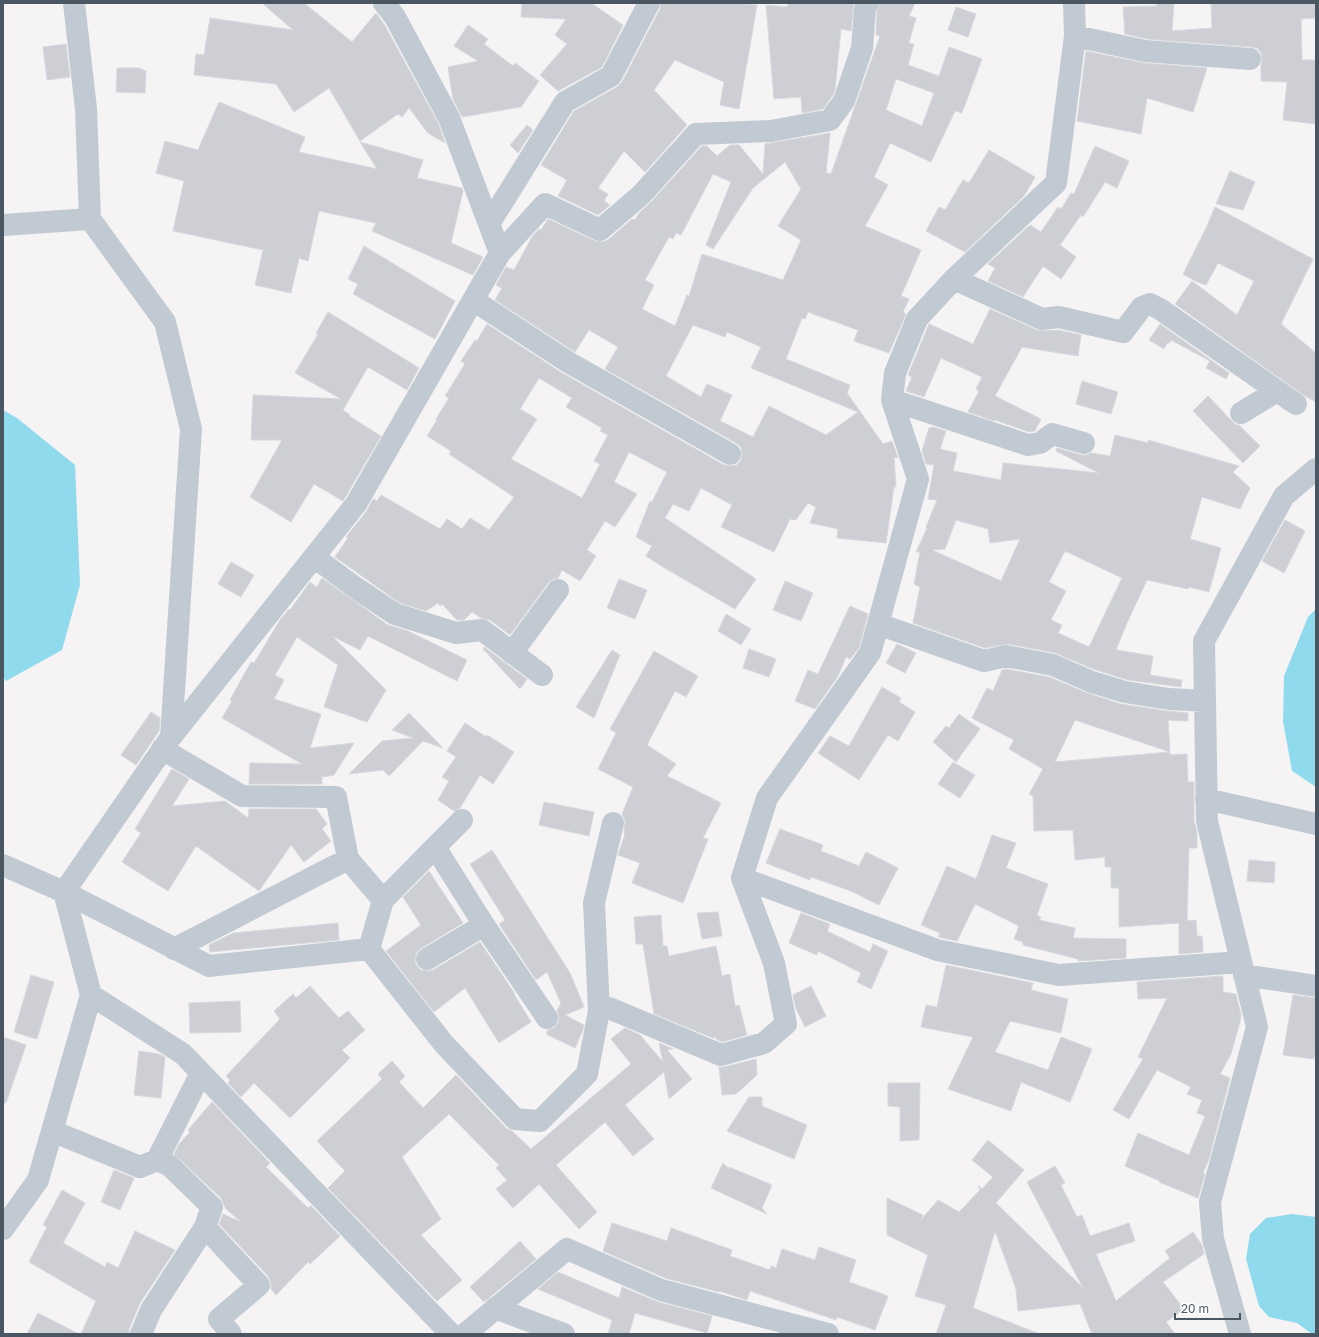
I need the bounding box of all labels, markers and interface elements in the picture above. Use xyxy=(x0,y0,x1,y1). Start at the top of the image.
scale bar xyxy=(1175,1295,1240,1321)
text: 20 m xyxy=(1181,1301,1209,1316)

